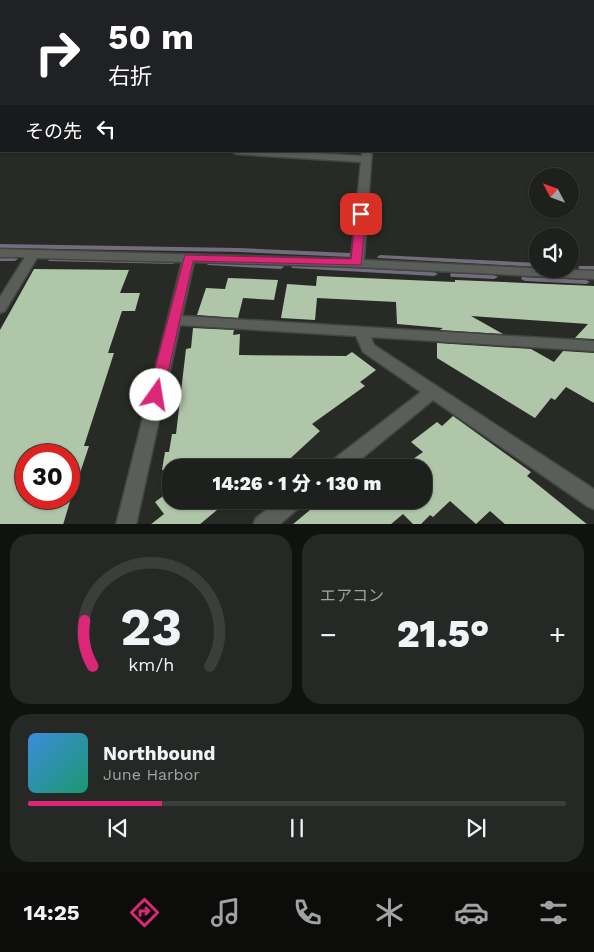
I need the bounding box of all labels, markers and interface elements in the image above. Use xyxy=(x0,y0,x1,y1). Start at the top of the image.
text: 50 m xyxy=(108,16,194,58)
icon: right xyxy=(25,20,90,85)
text: 右折 xyxy=(108,64,152,89)
icon: left xyxy=(92,115,120,143)
text: その先 xyxy=(25,120,82,143)
north arrow xyxy=(529,168,579,218)
map controls xyxy=(529,168,579,278)
pin xyxy=(340,193,382,235)
icon: arrive xyxy=(347,200,375,228)
button: sound xyxy=(529,228,579,278)
position arrow xyxy=(129,368,181,420)
speed limit sign: 30 xyxy=(15,444,80,509)
text: 14:26 · 1 分 · 130 m xyxy=(213,472,381,495)
text: エアコン xyxy=(320,586,384,605)
text: 23 xyxy=(120,597,182,658)
text: 21.5° xyxy=(397,612,489,656)
text: − xyxy=(320,618,337,651)
text: + xyxy=(549,618,566,651)
text: km/h xyxy=(128,654,174,675)
text: Northbound xyxy=(103,742,215,765)
text: June Harbor xyxy=(103,765,200,784)
icon: previous xyxy=(104,814,132,842)
icon: pause xyxy=(283,814,311,842)
icon: next xyxy=(462,814,490,842)
icon: directions xyxy=(127,895,162,930)
icon: music xyxy=(208,895,243,930)
icon: phone xyxy=(290,895,325,930)
icon: climate xyxy=(372,895,407,930)
icon: car xyxy=(454,895,489,930)
icon: filters xyxy=(536,895,571,930)
text: 14:25 xyxy=(23,900,80,925)

